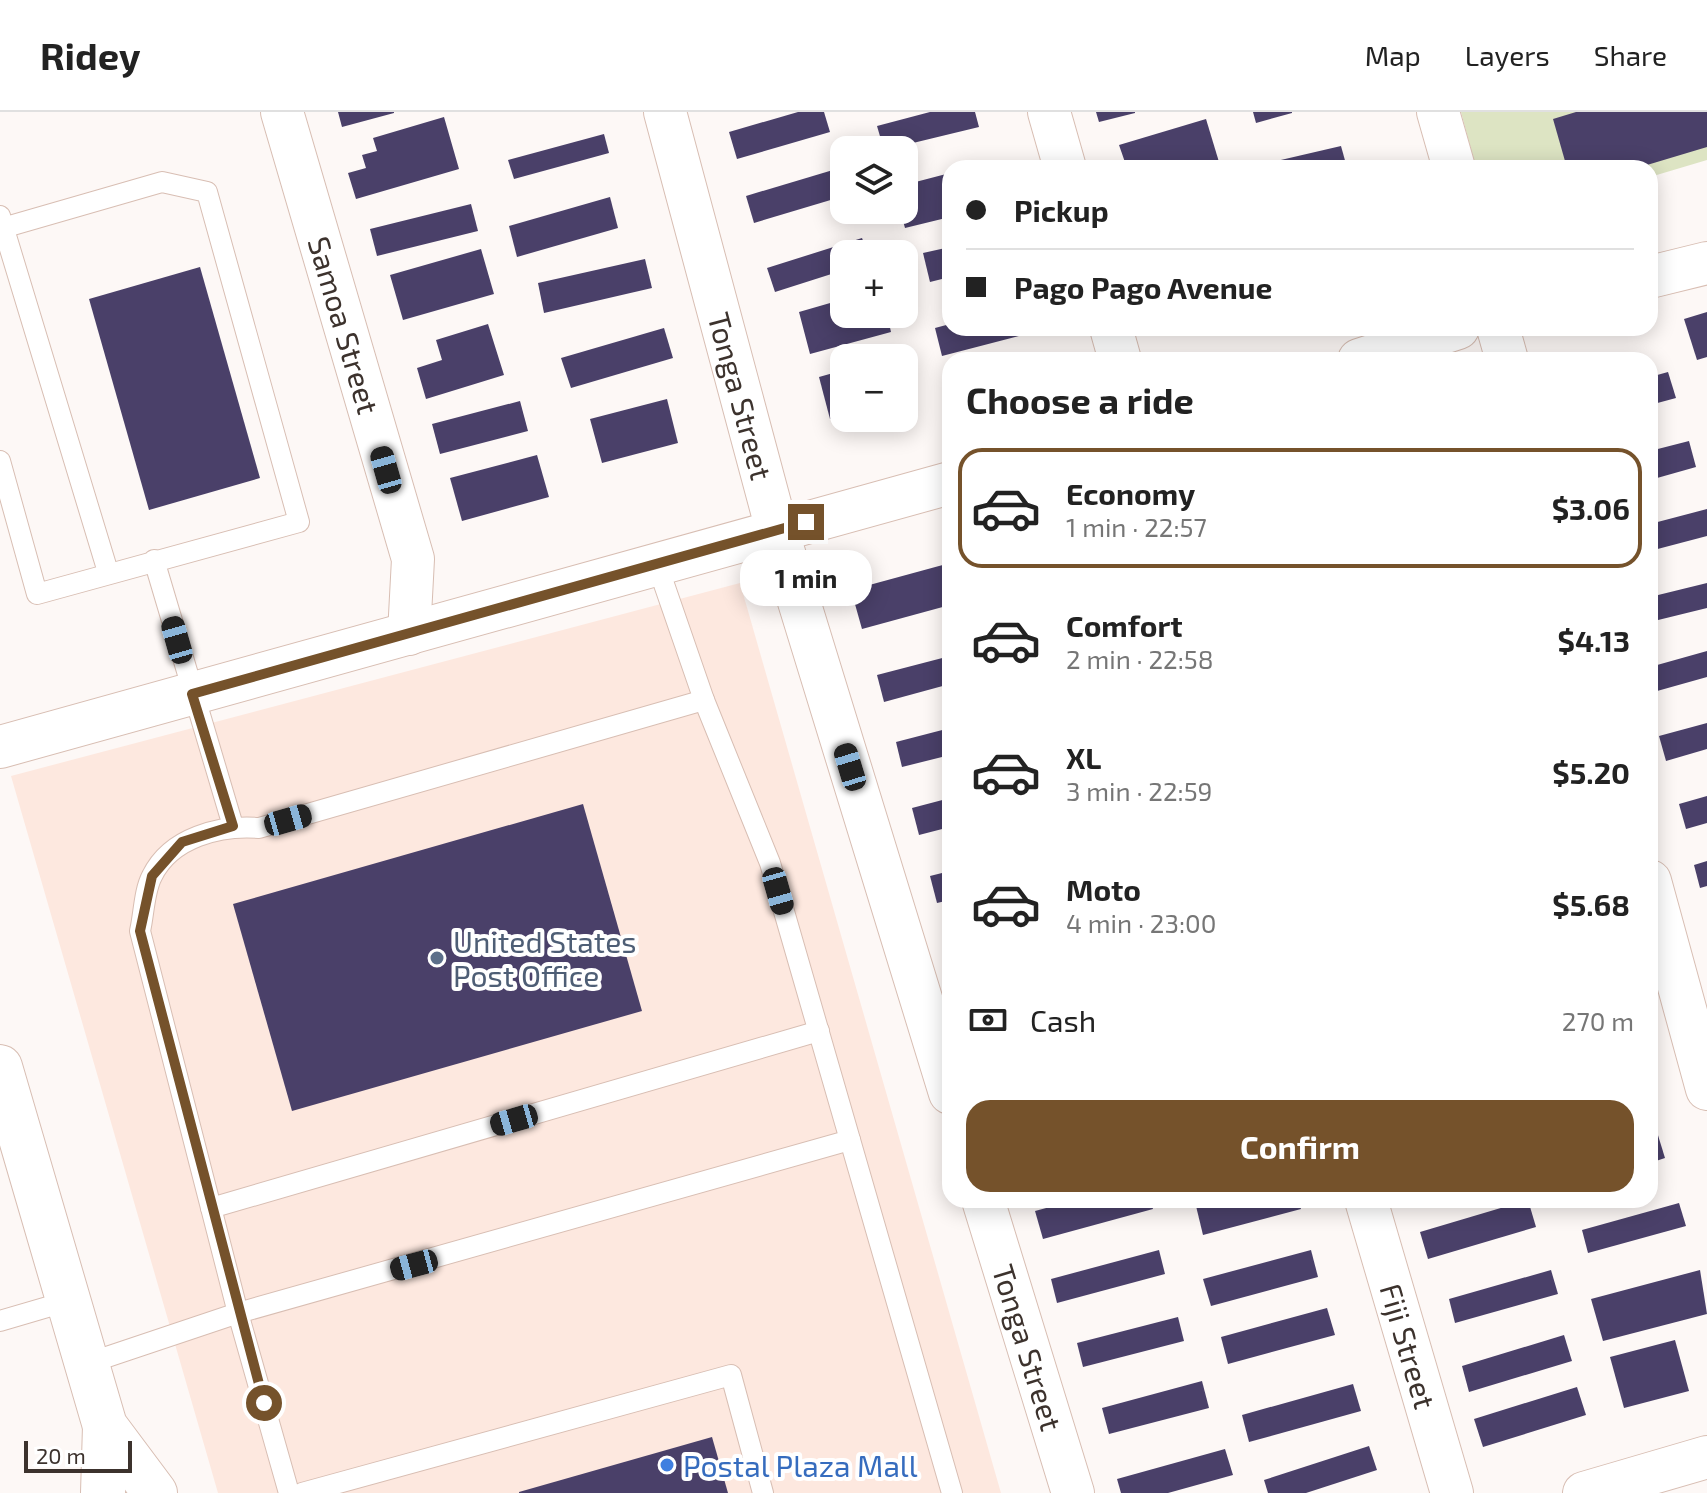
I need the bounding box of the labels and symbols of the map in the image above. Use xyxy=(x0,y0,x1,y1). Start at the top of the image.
street label: Samoa Street xyxy=(301,232,387,418)
street label: Tonga Street xyxy=(701,308,781,484)
car xyxy=(368,444,404,496)
route end xyxy=(788,504,824,540)
callout: 1 min xyxy=(740,550,872,606)
car xyxy=(159,614,195,666)
car xyxy=(832,741,868,793)
car xyxy=(262,802,314,838)
car xyxy=(760,865,796,917)
place label: United States Post Office xyxy=(453,923,637,993)
marker: United States Post Office xyxy=(428,949,446,967)
car xyxy=(488,1102,540,1138)
car xyxy=(388,1247,440,1283)
street label: Tonga Street xyxy=(986,1260,1071,1435)
street label: Fiji Street xyxy=(1373,1279,1444,1413)
route start xyxy=(246,1385,282,1421)
scale bar xyxy=(24,1437,132,1473)
place label: Postal Plaza Mall xyxy=(683,1447,918,1483)
marker: Postal Plaza Mall xyxy=(658,1456,676,1474)

